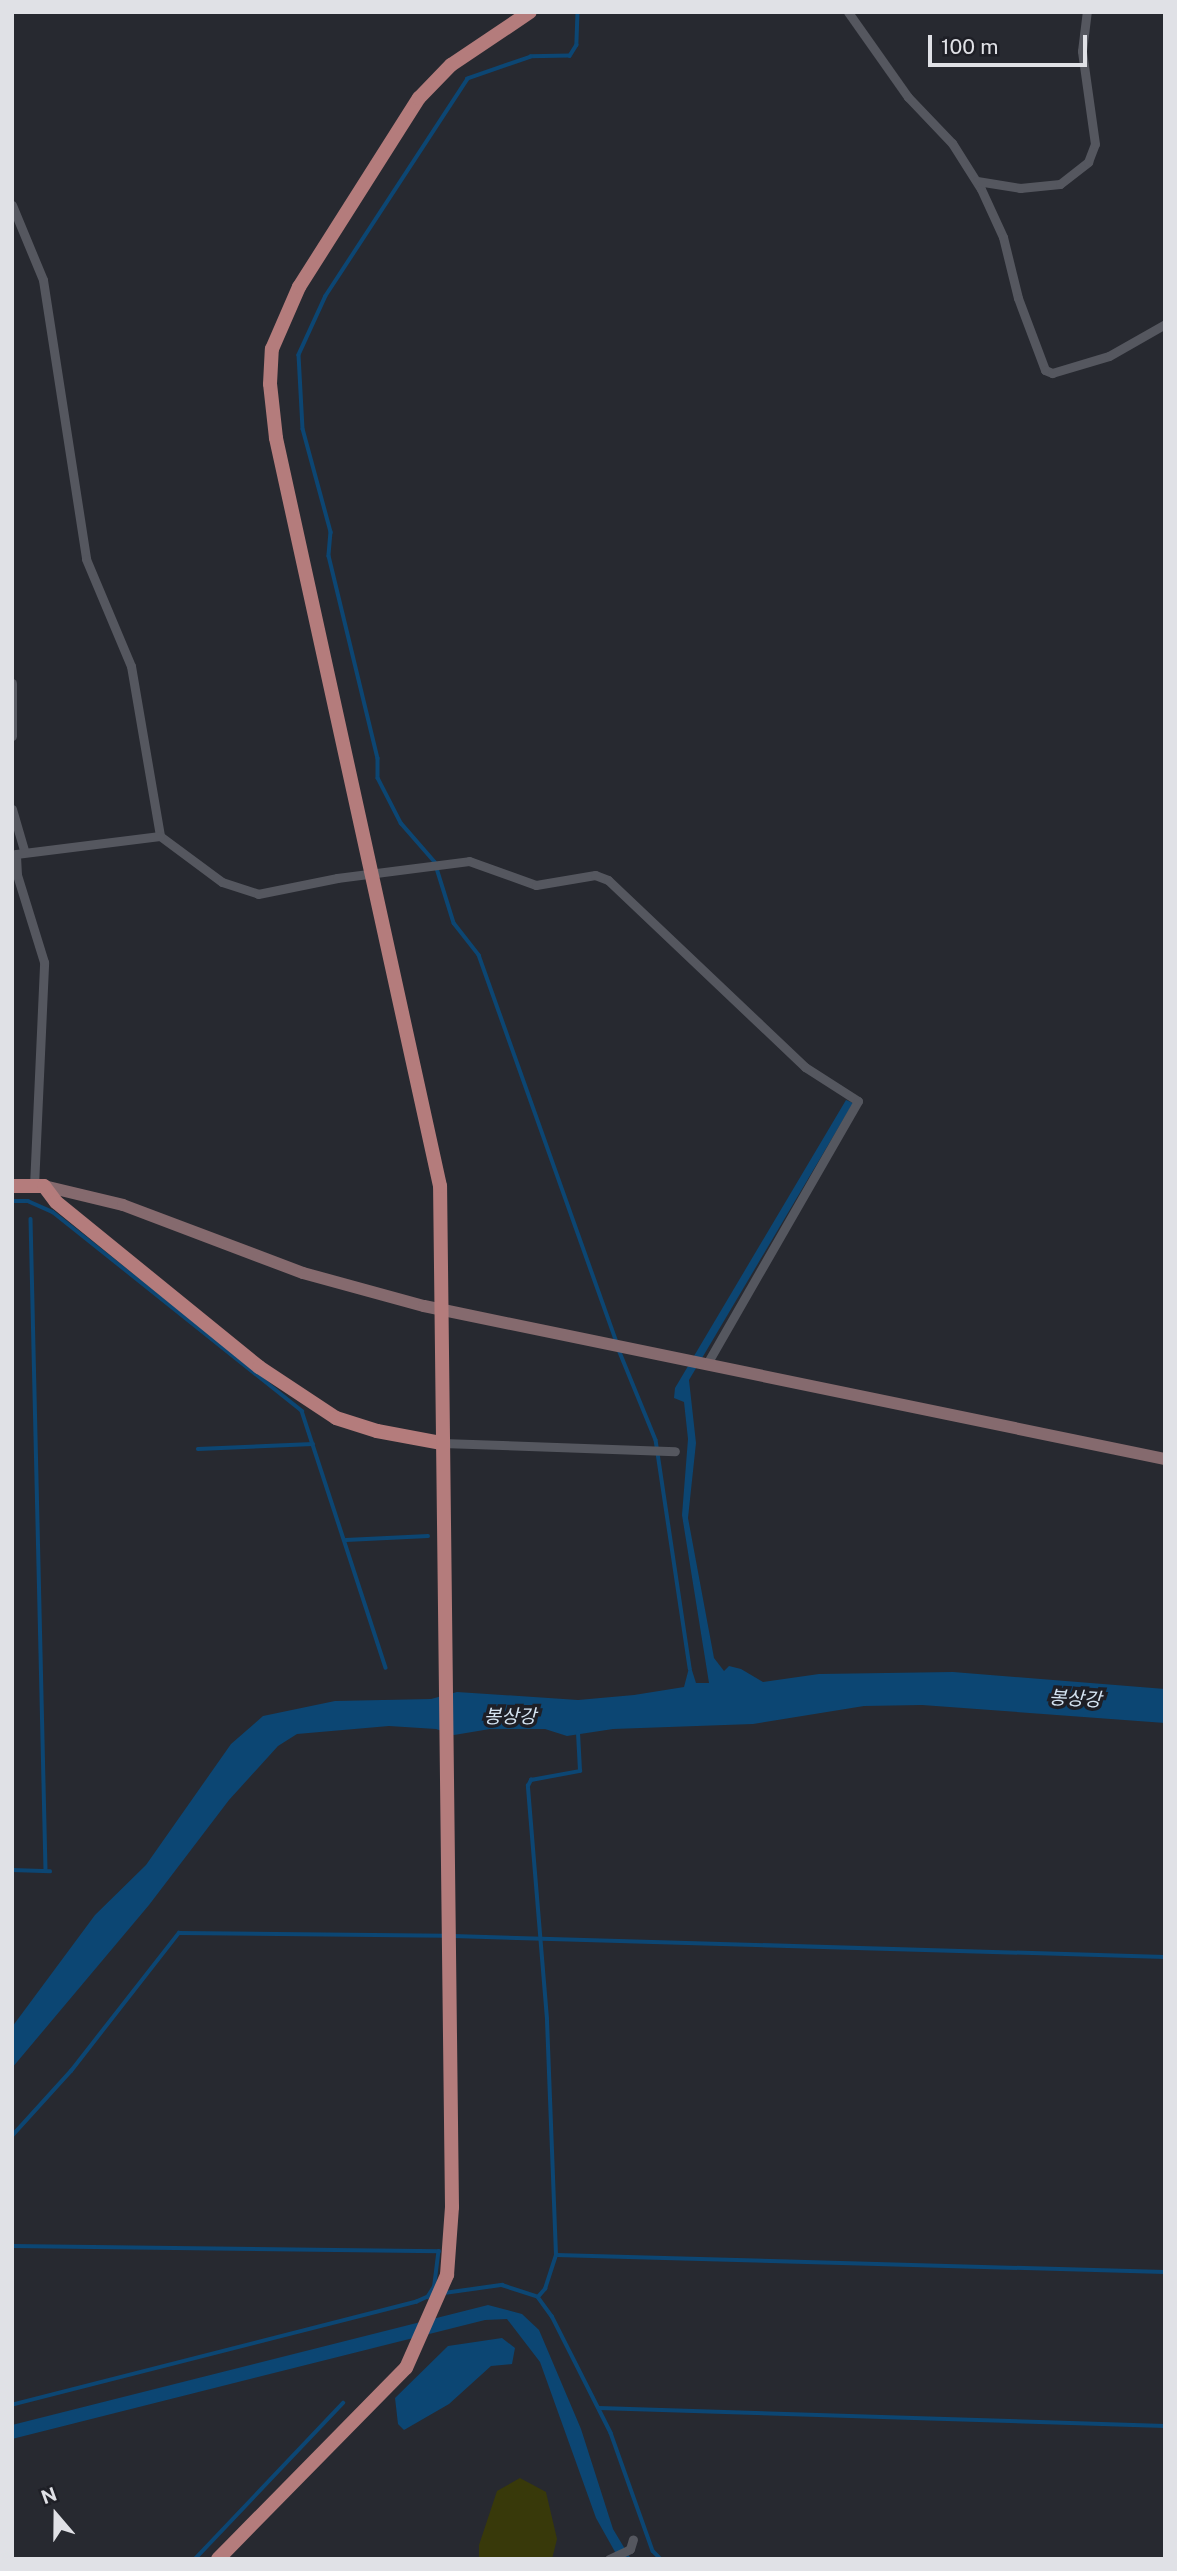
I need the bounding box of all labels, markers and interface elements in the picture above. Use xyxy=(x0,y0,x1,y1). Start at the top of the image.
scale bar xyxy=(932,21,1091,65)
text: 100 m xyxy=(941,34,998,59)
water label: 봉상강 xyxy=(1048,1686,1102,1712)
water label: 봉상강 xyxy=(484,1706,536,1728)
north arrow xyxy=(21,2480,91,2550)
text: N xyxy=(38,2482,60,2508)

